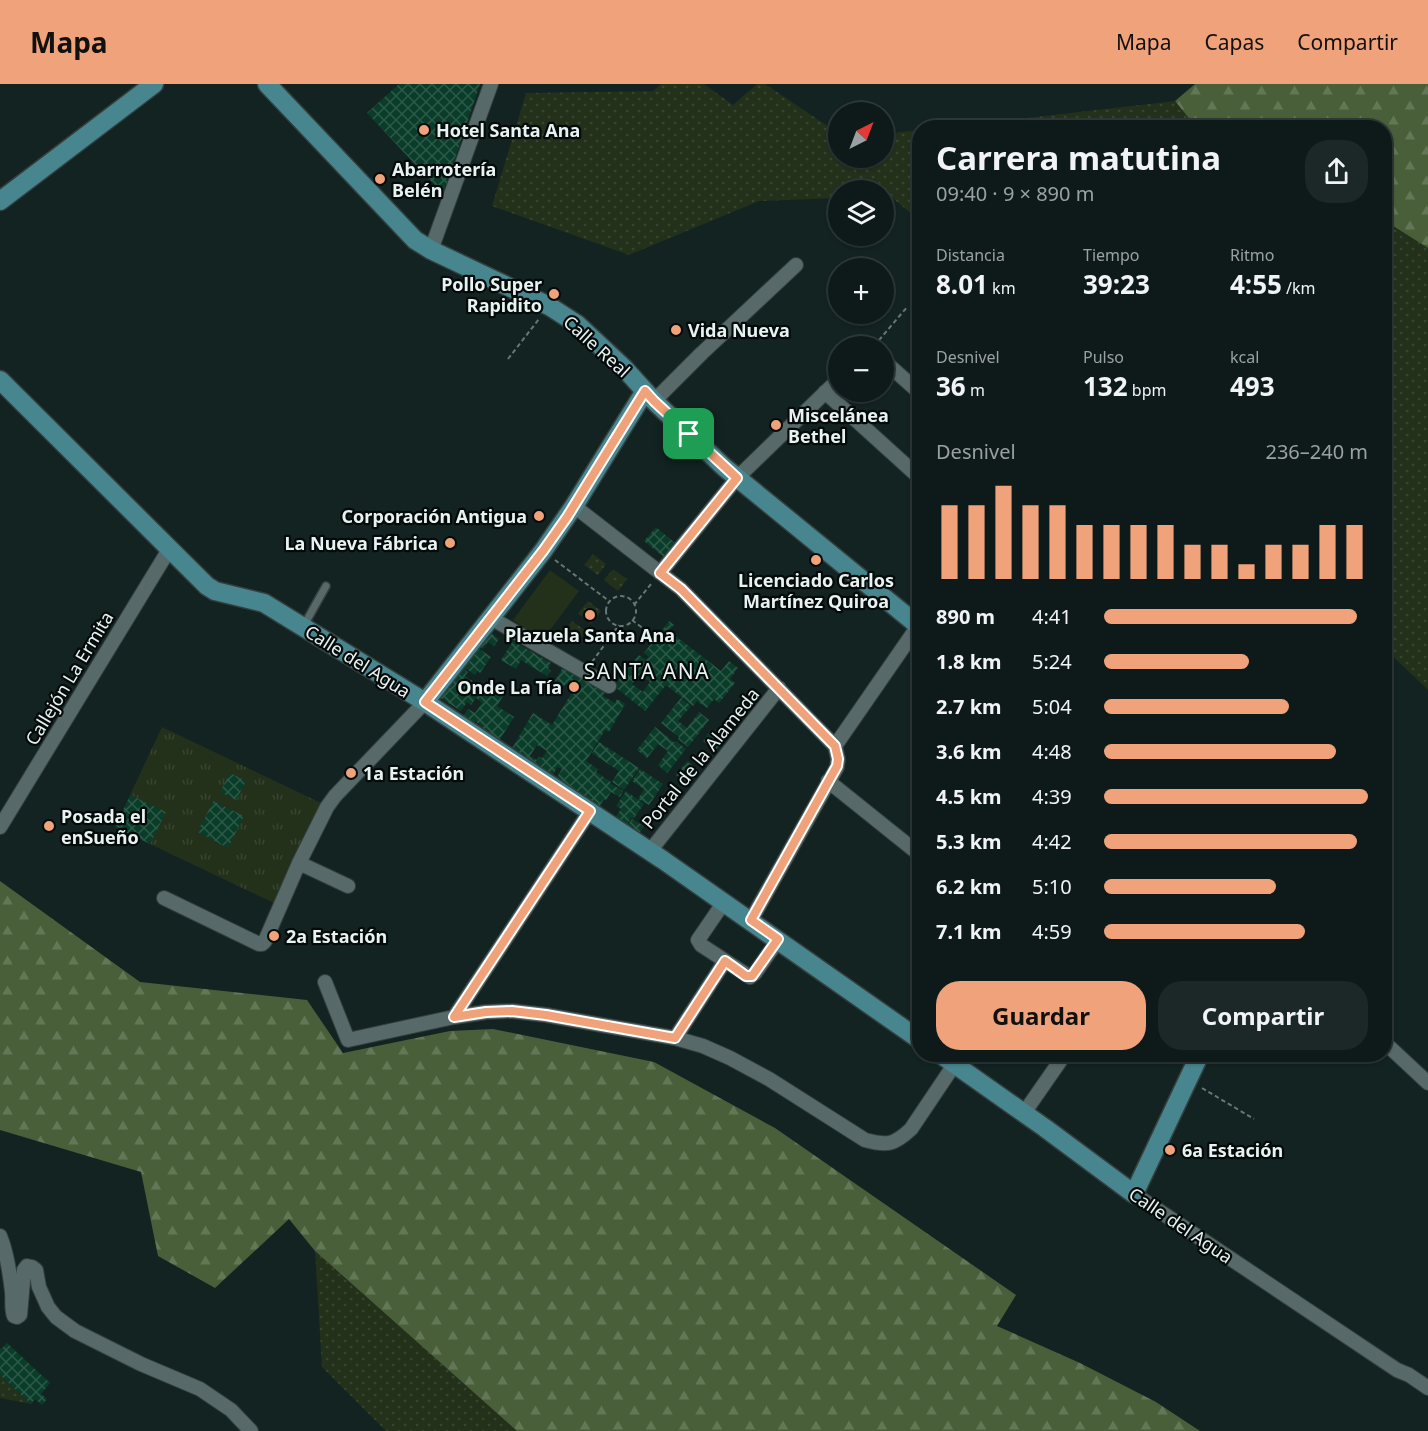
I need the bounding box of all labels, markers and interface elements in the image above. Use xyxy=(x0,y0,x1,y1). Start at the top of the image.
text: Mapa xyxy=(30,23,108,61)
text: Mapa xyxy=(1116,28,1172,56)
text: Capas xyxy=(1205,28,1264,56)
text: Compartir xyxy=(1297,28,1398,56)
north arrow xyxy=(828,102,894,168)
map controls xyxy=(828,102,894,402)
place label: Hotel Santa Ana xyxy=(436,118,580,142)
marker: Hotel Santa Ana xyxy=(417,123,431,137)
text: Carrera matutina xyxy=(936,135,1221,180)
button: share xyxy=(1305,140,1368,203)
place label: Abarrotería Belén xyxy=(392,157,496,202)
marker: Abarrotería Belén xyxy=(373,172,387,186)
button: layers xyxy=(828,180,894,246)
text: 09:40 · 9 × 890 m xyxy=(936,180,1094,207)
text: Distancia xyxy=(936,244,1005,266)
text: Tiempo xyxy=(1083,244,1140,266)
text: Ritmo xyxy=(1230,244,1275,266)
button: + xyxy=(828,258,894,324)
text: 8.01 xyxy=(936,266,988,302)
text: 39:23 xyxy=(1083,266,1150,302)
text: 4:55 xyxy=(1230,266,1282,302)
place label: Pollo Super Rapidito xyxy=(441,272,542,317)
text: km xyxy=(988,277,1016,299)
text: /km xyxy=(1282,277,1316,299)
marker: Pollo Super Rapidito xyxy=(547,287,561,301)
street label: Calle Real xyxy=(559,310,635,382)
place label: Vida Nueva xyxy=(688,318,790,342)
marker: Vida Nueva xyxy=(669,323,683,337)
button: − xyxy=(828,336,894,402)
text: Desnivel xyxy=(936,346,1000,368)
text: Pulso xyxy=(1083,346,1124,368)
text: kcal xyxy=(1230,346,1259,368)
text: 36 xyxy=(936,368,966,404)
text: 132 xyxy=(1083,368,1128,404)
text: 493 xyxy=(1230,368,1275,404)
text: m xyxy=(966,379,985,401)
text: bpm xyxy=(1128,379,1166,401)
place label: Miscelánea Bethel xyxy=(788,403,889,448)
pin xyxy=(663,408,714,459)
icon: arrive xyxy=(672,417,705,450)
marker: Miscelánea Bethel xyxy=(769,418,783,432)
text: Desnivel xyxy=(936,438,1016,465)
text: 236–240 m xyxy=(1265,438,1368,465)
place label: Corporación Antigua xyxy=(342,504,527,528)
marker: Corporación Antigua xyxy=(532,509,546,523)
place label: La Nueva Fábrica xyxy=(284,531,438,555)
marker: La Nueva Fábrica xyxy=(443,536,457,550)
marker: Licenciado Carlos Martínez Quiroa xyxy=(809,553,823,567)
place label: Licenciado Carlos Martínez Quiroa xyxy=(738,568,894,613)
text: 890 m xyxy=(936,603,995,630)
text: 4:41 xyxy=(1032,603,1072,630)
street label: Callejón La Ermita xyxy=(20,607,118,749)
marker: Plazuela Santa Ana xyxy=(583,608,597,622)
street label: Calle del Agua xyxy=(301,619,415,703)
place label: Plazuela Santa Ana xyxy=(505,623,675,647)
text: 1.8 km xyxy=(936,648,1002,675)
text: 5:24 xyxy=(1032,648,1072,675)
district label: SANTA ANA xyxy=(584,657,710,685)
place label: Onde La Tía xyxy=(457,675,562,699)
marker: Onde La Tía xyxy=(567,680,581,694)
street label: Portal de la Alameda xyxy=(636,683,764,833)
text: 2.7 km xyxy=(936,693,1002,720)
text: 5:04 xyxy=(1032,693,1072,720)
text: 3.6 km xyxy=(936,738,1002,765)
text: 4:48 xyxy=(1032,738,1072,765)
place label: 1a Estación xyxy=(363,761,464,785)
marker: 1a Estación xyxy=(344,766,358,780)
text: 4.5 km xyxy=(936,783,1002,810)
text: 4:39 xyxy=(1032,783,1072,810)
place label: Posada el enSueño xyxy=(61,804,146,849)
marker: Posada el enSueño xyxy=(42,819,56,833)
text: 5.3 km xyxy=(936,828,1002,855)
text: 4:42 xyxy=(1032,828,1072,855)
text: 6.2 km xyxy=(936,873,1002,900)
text: 5:10 xyxy=(1032,873,1072,900)
text: 7.1 km xyxy=(936,918,1002,945)
text: 4:59 xyxy=(1032,918,1072,945)
place label: 2a Estación xyxy=(286,924,387,948)
marker: 2a Estación xyxy=(267,929,281,943)
button: Guardar xyxy=(936,981,1146,1050)
button: Compartir xyxy=(1158,981,1368,1050)
place label: 6a Estación xyxy=(1182,1138,1283,1162)
marker: 6a Estación xyxy=(1163,1143,1177,1157)
street label: Calle del Agua xyxy=(1125,1182,1237,1268)

